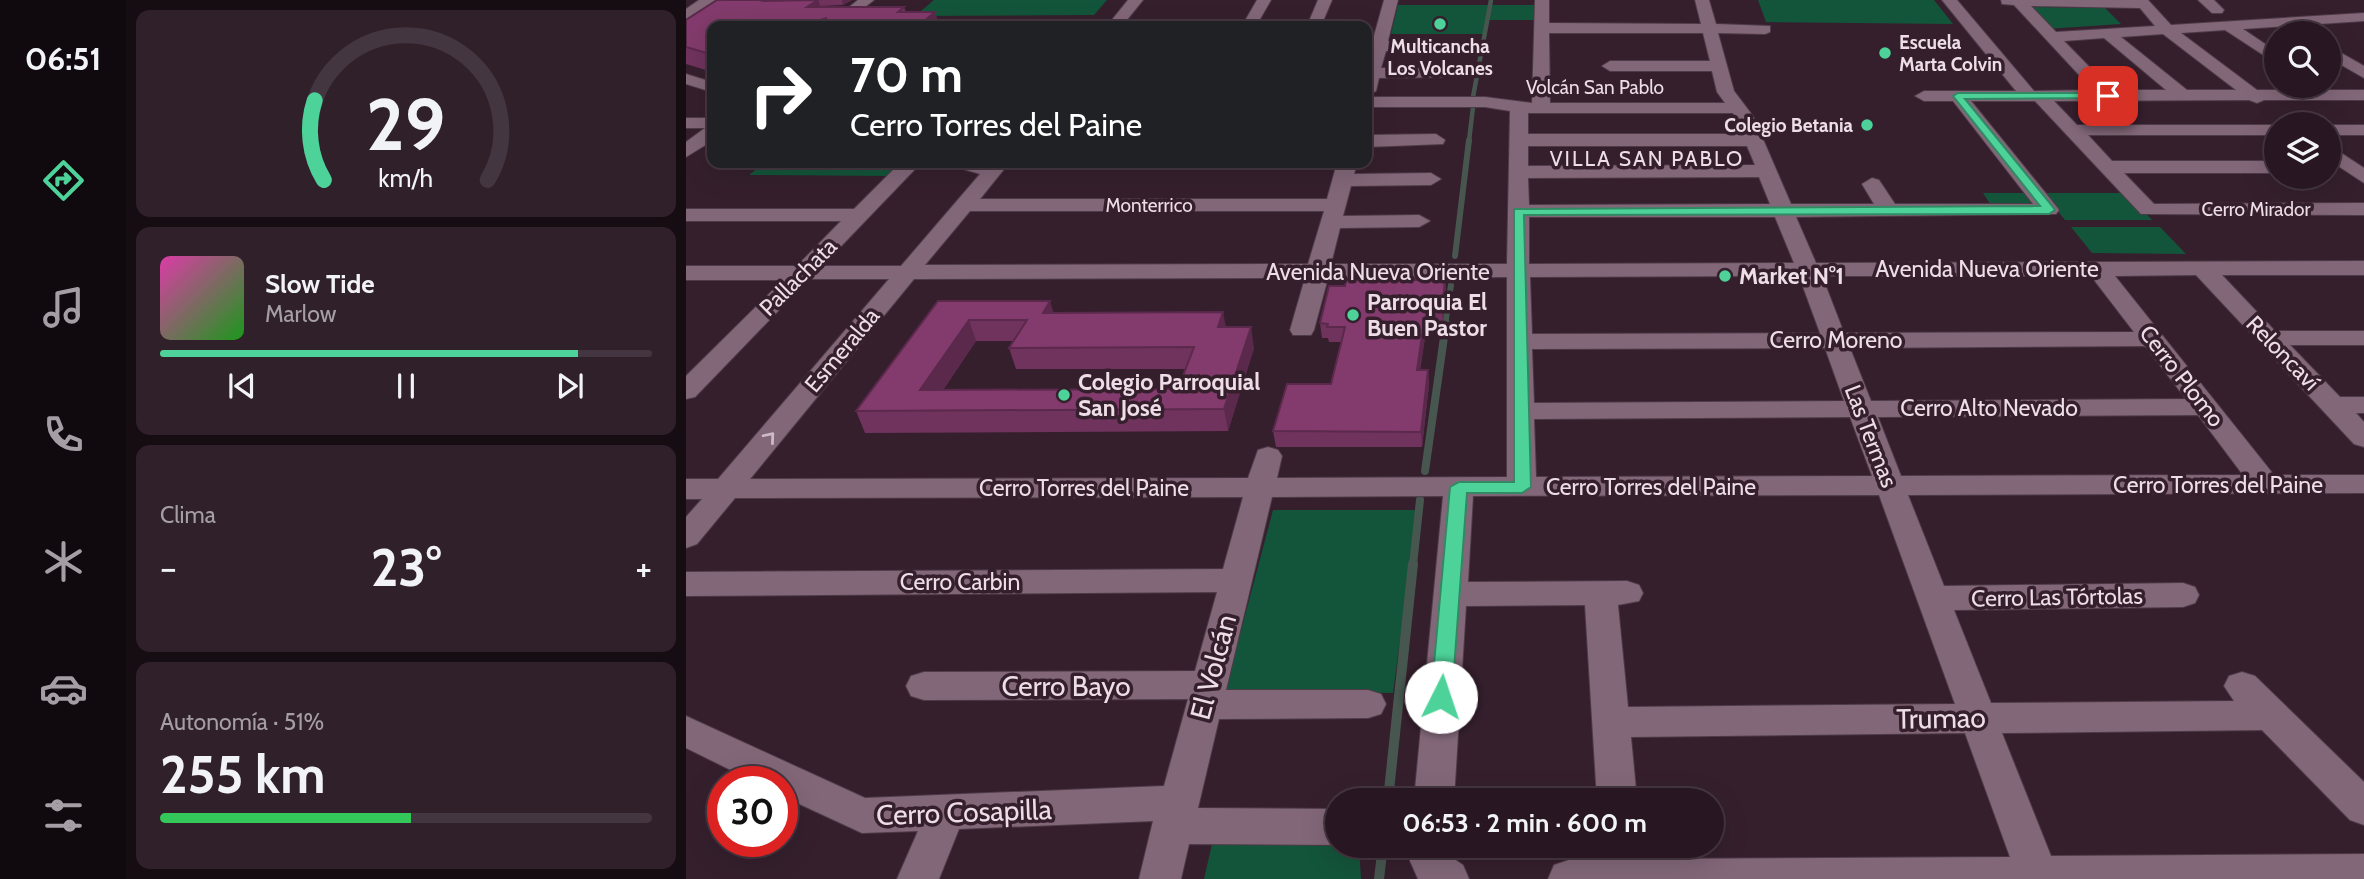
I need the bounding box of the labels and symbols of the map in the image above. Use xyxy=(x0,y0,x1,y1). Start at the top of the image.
marker: Multicancha Los Volcanes xyxy=(1432,16,1448,32)
place label: Escuela Marta Colvin xyxy=(1899,31,2002,76)
place label: Multicancha Los Volcanes xyxy=(1387,35,1493,80)
marker: Escuela Marta Colvin xyxy=(1877,45,1893,61)
pin xyxy=(2078,66,2138,126)
street label: Volcán San Pablo xyxy=(1526,76,1664,99)
place label: Colegio Betania xyxy=(1724,114,1854,137)
marker: Colegio Betania xyxy=(1859,117,1875,133)
district label: VILLA SAN PABLO xyxy=(1550,146,1744,171)
street label: Monterrico xyxy=(1105,194,1193,217)
street label: Cerro Mirador xyxy=(2202,198,2310,221)
street label: Pallachata xyxy=(753,232,843,322)
street label: Avenida Nueva Oriente xyxy=(1875,255,2099,283)
street label: Avenida Nueva Oriente xyxy=(1266,258,1490,286)
place label: Market N°1 xyxy=(1739,262,1844,290)
marker: Market N°1 xyxy=(1717,268,1733,284)
place label: Parroquia El Buen Pastor xyxy=(1367,288,1487,342)
street label: Esmeralda xyxy=(799,302,885,398)
marker: Parroquia El Buen Pastor xyxy=(1345,307,1361,323)
street label: Reloncaví xyxy=(2241,310,2326,396)
street label: Cerro Plomo xyxy=(2134,320,2230,432)
street label: Cerro Moreno xyxy=(1770,326,1903,354)
place label: Colegio Parroquial San José xyxy=(1078,368,1260,422)
street label: Las Termas xyxy=(1839,381,1903,491)
marker: Colegio Parroquial San José xyxy=(1056,387,1072,403)
street label: Cerro Alto Nevado xyxy=(1900,394,2078,422)
one-way arrow xyxy=(762,432,774,445)
street label: Cerro Torres del Paine xyxy=(2113,471,2323,499)
street label: Cerro Torres del Paine xyxy=(1546,473,1756,501)
street label: Cerro Torres del Paine xyxy=(979,474,1189,502)
street label: Cerro Carbin xyxy=(900,568,1020,596)
street label: Cerro Las Tórtolas xyxy=(1971,582,2143,612)
street label: El Volcán xyxy=(1183,611,1243,723)
position arrow xyxy=(1404,660,1478,734)
street label: Cerro Bayo xyxy=(1001,669,1131,703)
street label: Trumao xyxy=(1896,700,1986,736)
speed limit sign: 30 xyxy=(707,766,798,857)
street label: Cerro Cosapilla xyxy=(876,792,1053,832)

